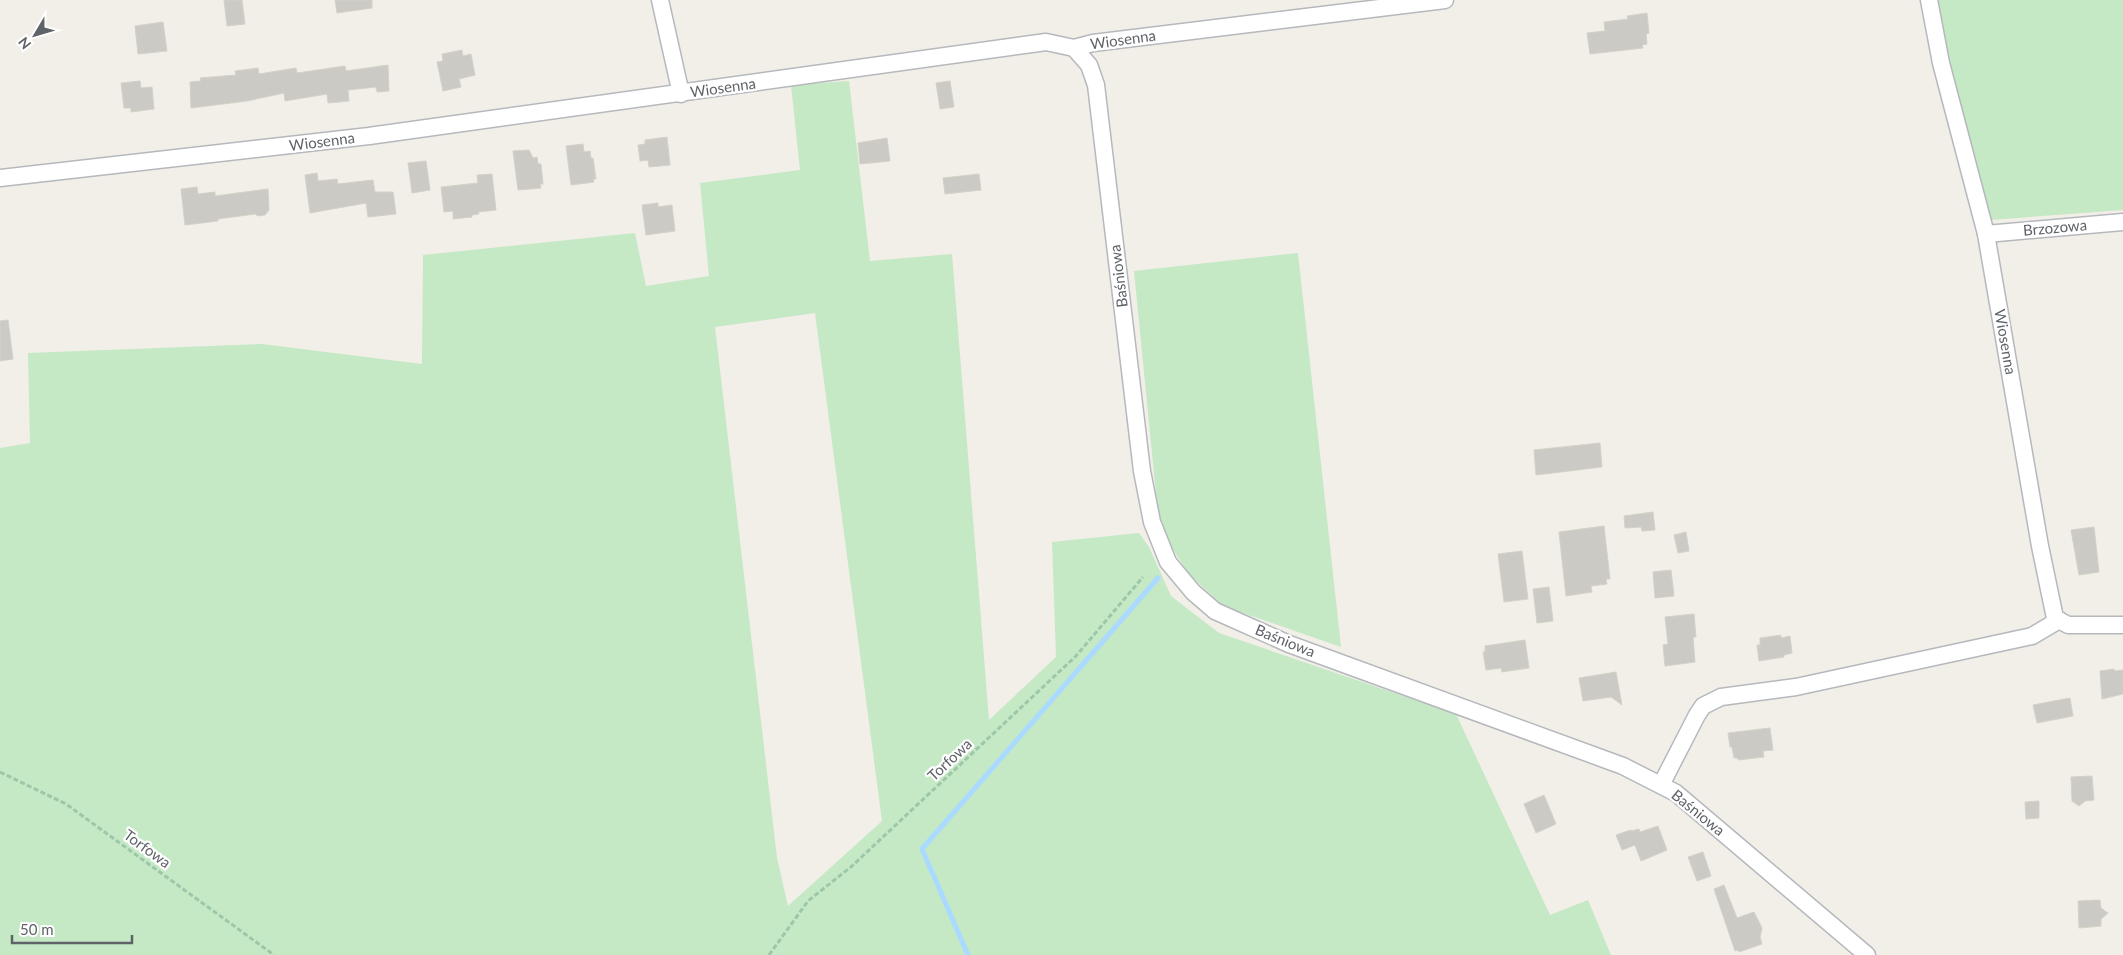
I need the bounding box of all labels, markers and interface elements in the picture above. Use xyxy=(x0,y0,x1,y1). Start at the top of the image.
north arrow xyxy=(10,10,60,60)
street label: Wiosenna xyxy=(1089,25,1157,53)
text: N xyxy=(14,34,34,53)
street label: Wiosenna xyxy=(689,73,757,101)
street label: Wiosenna xyxy=(288,128,356,154)
street label: Brzozowa xyxy=(2022,215,2088,239)
street label: Baśniowa xyxy=(1105,244,1131,309)
street label: Wiosenna xyxy=(1991,308,2021,376)
street label: Baśniowa xyxy=(1253,620,1318,660)
street label: Torfowa xyxy=(924,734,975,784)
street label: Baśniowa xyxy=(1668,785,1729,839)
street label: Torfowa xyxy=(121,825,175,871)
scale bar xyxy=(12,912,132,944)
text: 50 m xyxy=(20,920,54,938)

